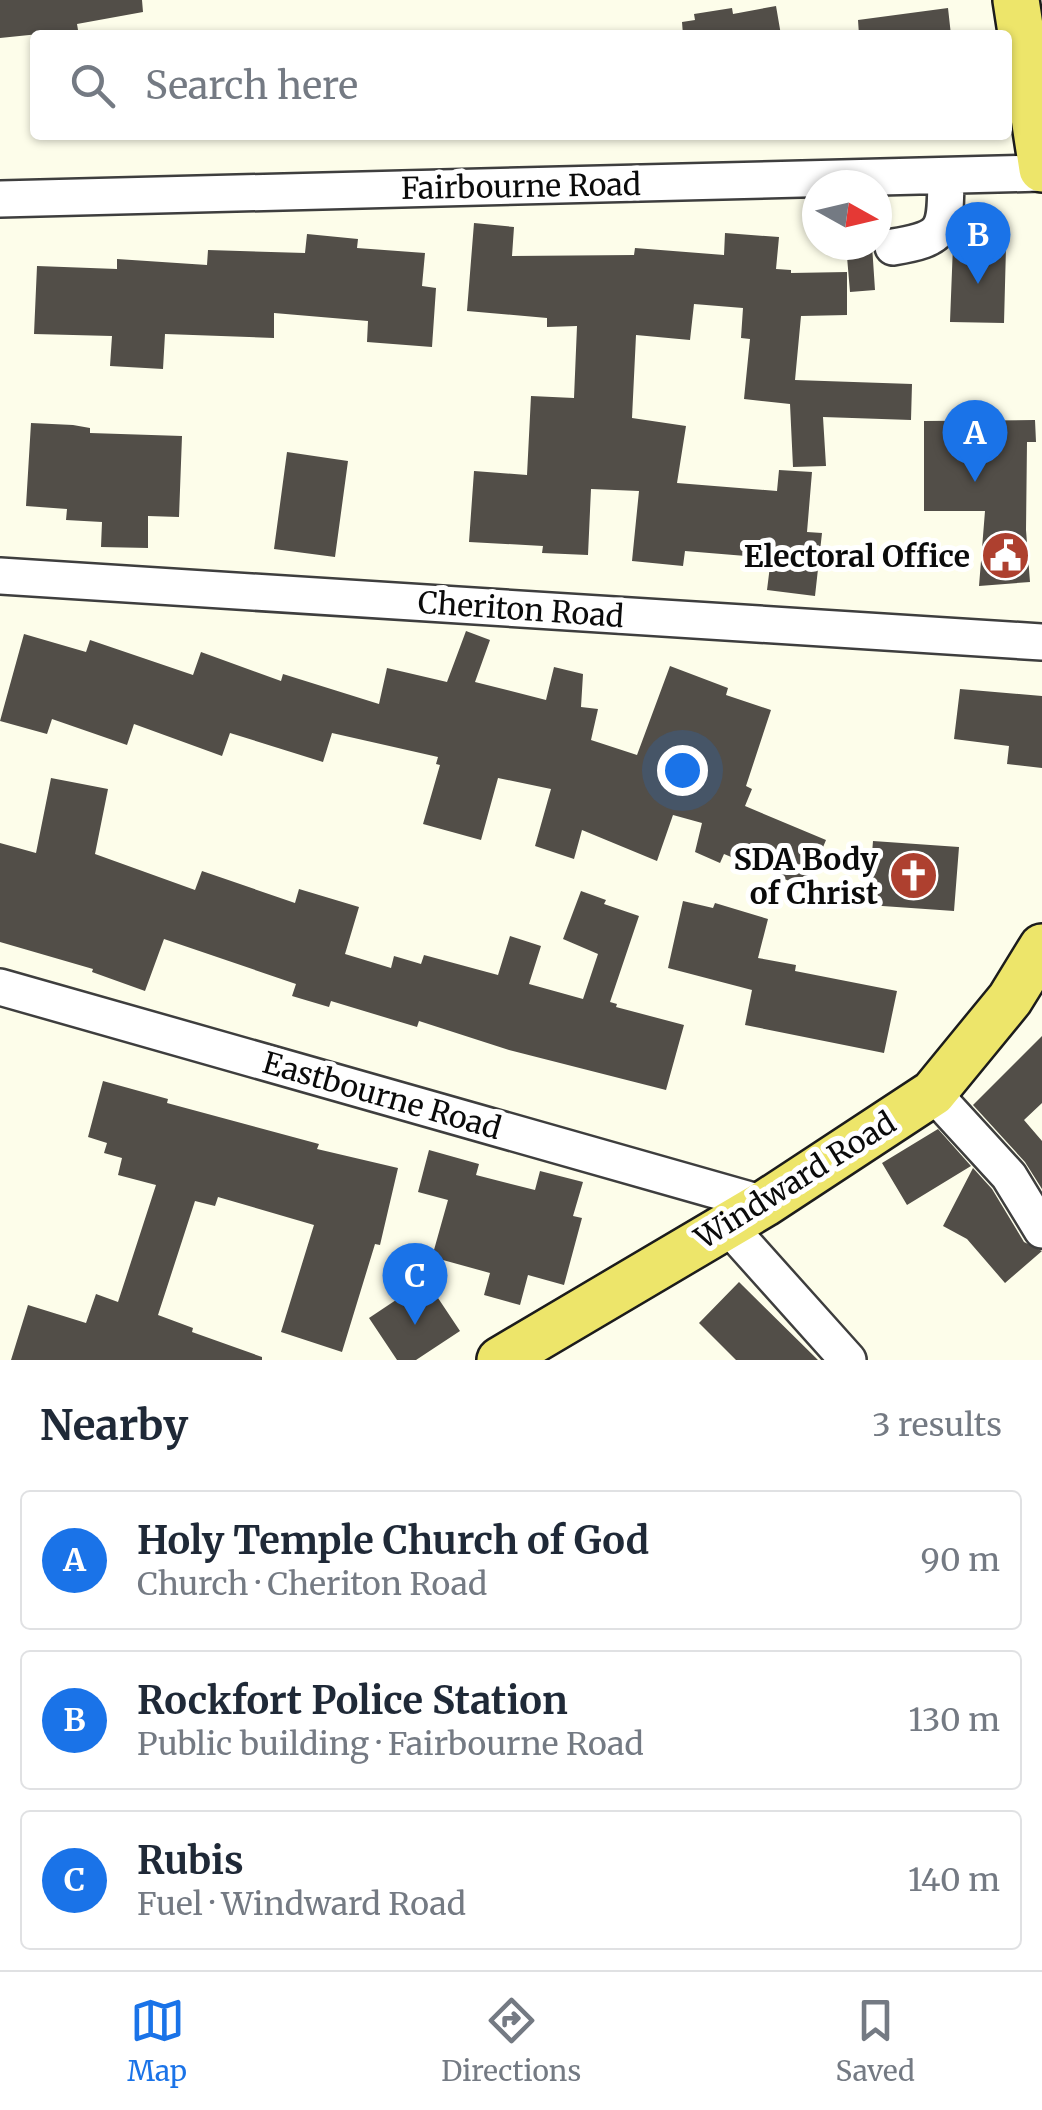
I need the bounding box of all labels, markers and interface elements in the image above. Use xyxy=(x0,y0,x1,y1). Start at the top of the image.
search box xyxy=(30,30,1012,140)
icon: search xyxy=(65,58,120,113)
text: Search here xyxy=(145,62,358,109)
street label: Fairbourne Road xyxy=(401,165,641,207)
north arrow xyxy=(802,170,892,260)
pin: B xyxy=(946,202,1010,284)
pin: A xyxy=(942,400,1008,482)
public building icon: Electoral Office xyxy=(979,530,1031,582)
place label: Electoral Office xyxy=(744,537,970,575)
street label: Cheriton Road xyxy=(417,583,625,635)
your location xyxy=(657,745,708,796)
place label: SDA Body of Christ xyxy=(734,840,878,912)
church icon: SDA Body of Christ xyxy=(887,850,939,902)
street label: Eastbourne Road xyxy=(258,1043,506,1147)
street label: Windward Road xyxy=(687,1103,902,1257)
pin: C xyxy=(382,1242,448,1325)
text: Nearby xyxy=(40,1399,188,1451)
text: 3 results xyxy=(872,1405,1002,1445)
text: Holy Temple Church of God xyxy=(137,1517,649,1564)
text: A xyxy=(63,1540,86,1580)
text: 90 m xyxy=(921,1540,1000,1580)
text: Church · Cheriton Road xyxy=(137,1564,487,1604)
text: Rockfort Police Station xyxy=(137,1677,568,1724)
text: B xyxy=(63,1700,86,1740)
text: 130 m xyxy=(908,1700,1000,1740)
text: Public building · Fairbourne Road xyxy=(137,1724,644,1764)
text: Rubis xyxy=(137,1837,244,1884)
text: C xyxy=(64,1860,85,1900)
text: 140 m xyxy=(908,1860,1000,1900)
text: Fuel · Windward Road xyxy=(137,1884,466,1924)
tab: Map xyxy=(127,1993,187,2089)
tab: Directions xyxy=(441,1993,581,2089)
tab: Saved xyxy=(835,1993,915,2089)

